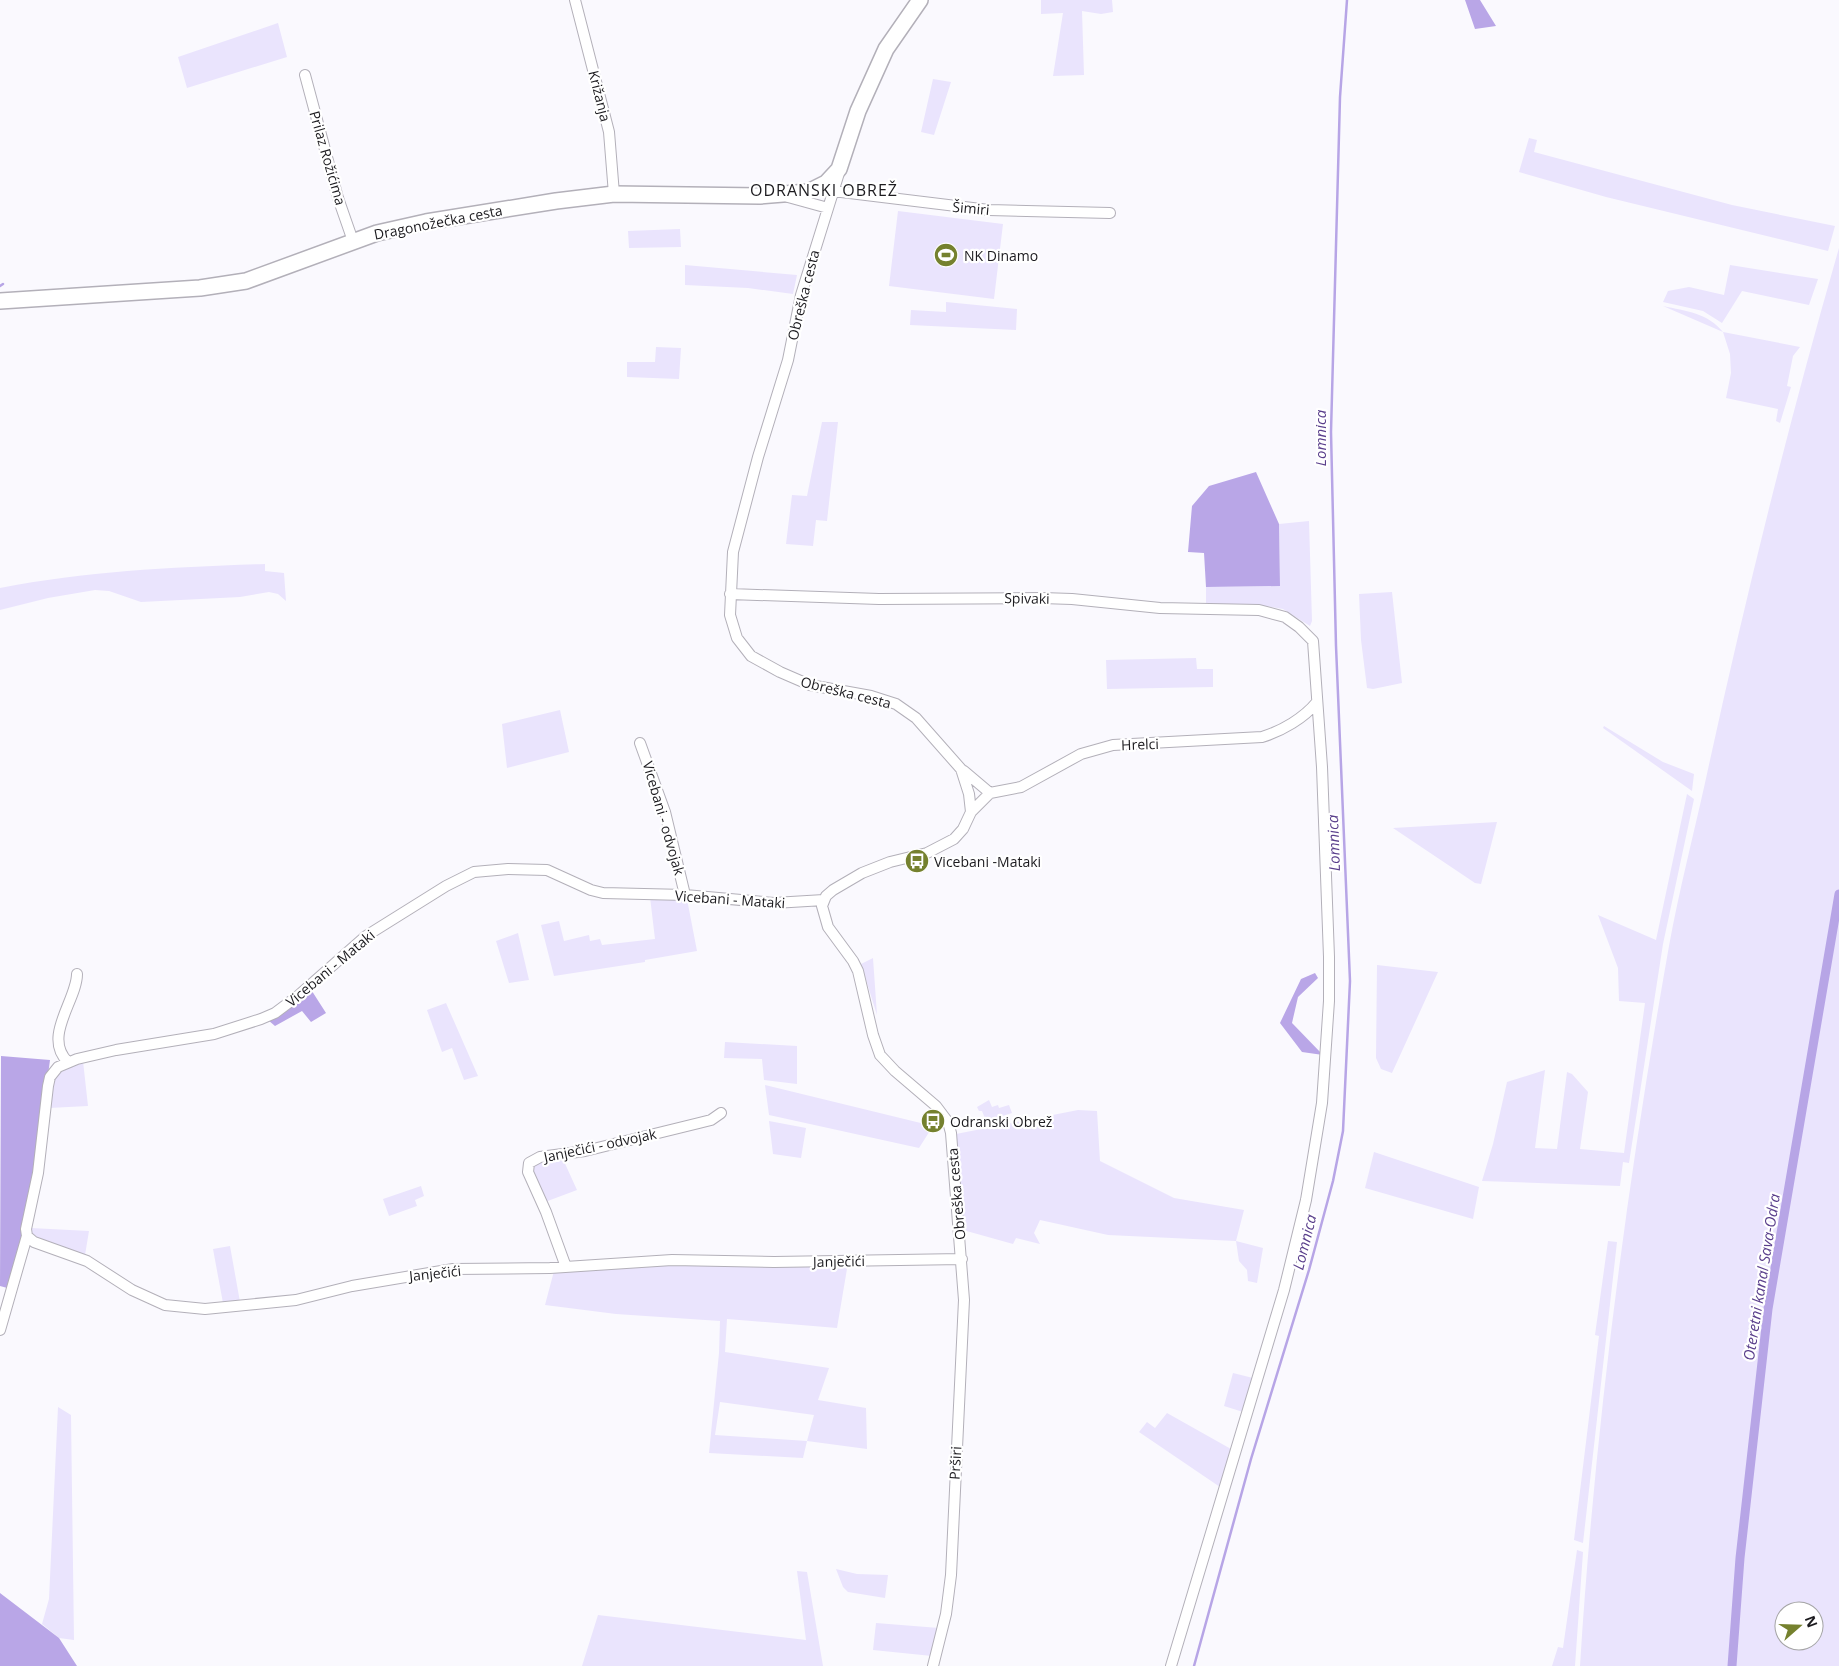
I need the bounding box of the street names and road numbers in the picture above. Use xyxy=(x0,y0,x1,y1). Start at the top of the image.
street label: Križanja xyxy=(584,68,616,124)
street label: Prilaz Rožićima xyxy=(305,109,351,207)
street label: Šimiri xyxy=(952,197,990,219)
street label: Dragonožečka cesta xyxy=(372,200,504,244)
street label: Obreška cesta xyxy=(783,248,823,342)
street label: Spivaki xyxy=(1004,588,1050,608)
street label: Obreška cesta xyxy=(799,672,893,712)
street label: Hrelci xyxy=(1121,734,1159,754)
street label: Vicebani - odvojak xyxy=(639,759,690,878)
street label: Vicebani - Mataki xyxy=(674,886,786,912)
street label: Vicebani - Mataki xyxy=(281,925,379,1011)
street label: Janječići - odvojak xyxy=(540,1124,659,1167)
street label: Obreška cesta xyxy=(943,1147,969,1241)
street label: Janječići xyxy=(811,1251,865,1271)
street label: Janječići xyxy=(406,1261,462,1285)
street label: Prširi xyxy=(945,1446,965,1480)

